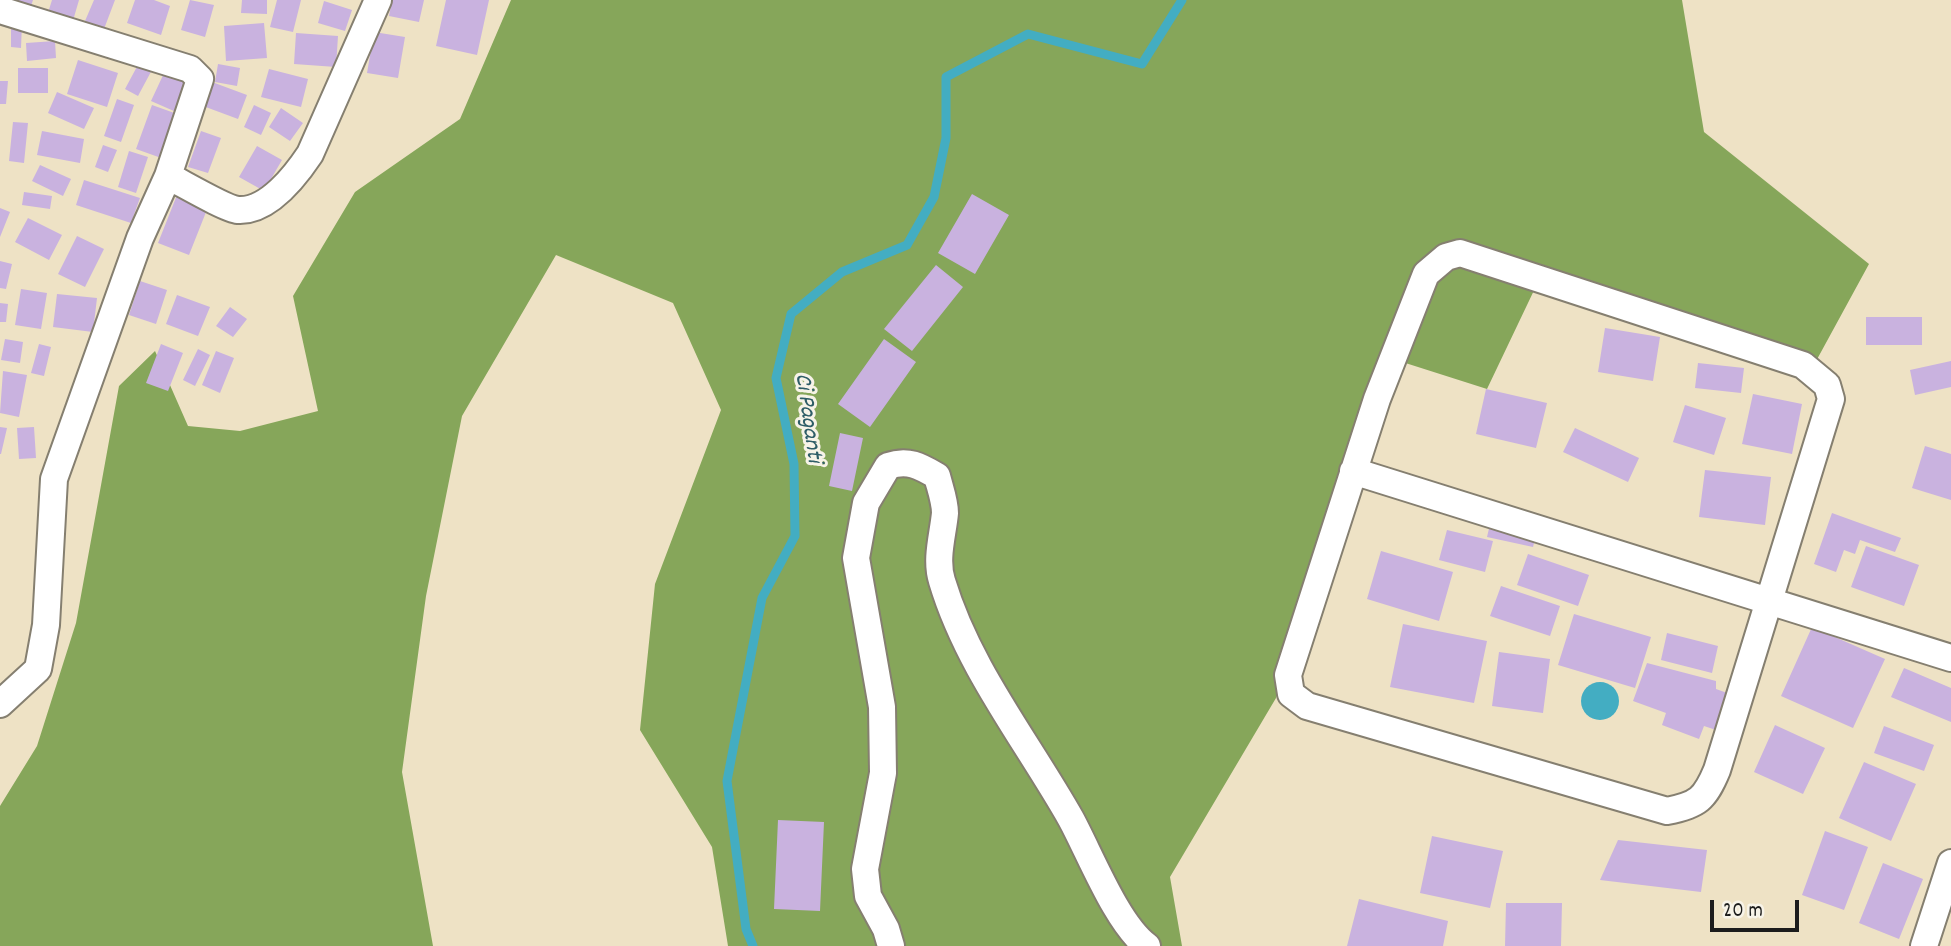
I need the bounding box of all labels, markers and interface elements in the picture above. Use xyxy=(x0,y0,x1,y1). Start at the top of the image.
water label: Ci Paganti xyxy=(785,371,827,465)
scale bar xyxy=(1713,886,1802,930)
text: 20 m xyxy=(1723,897,1763,927)

